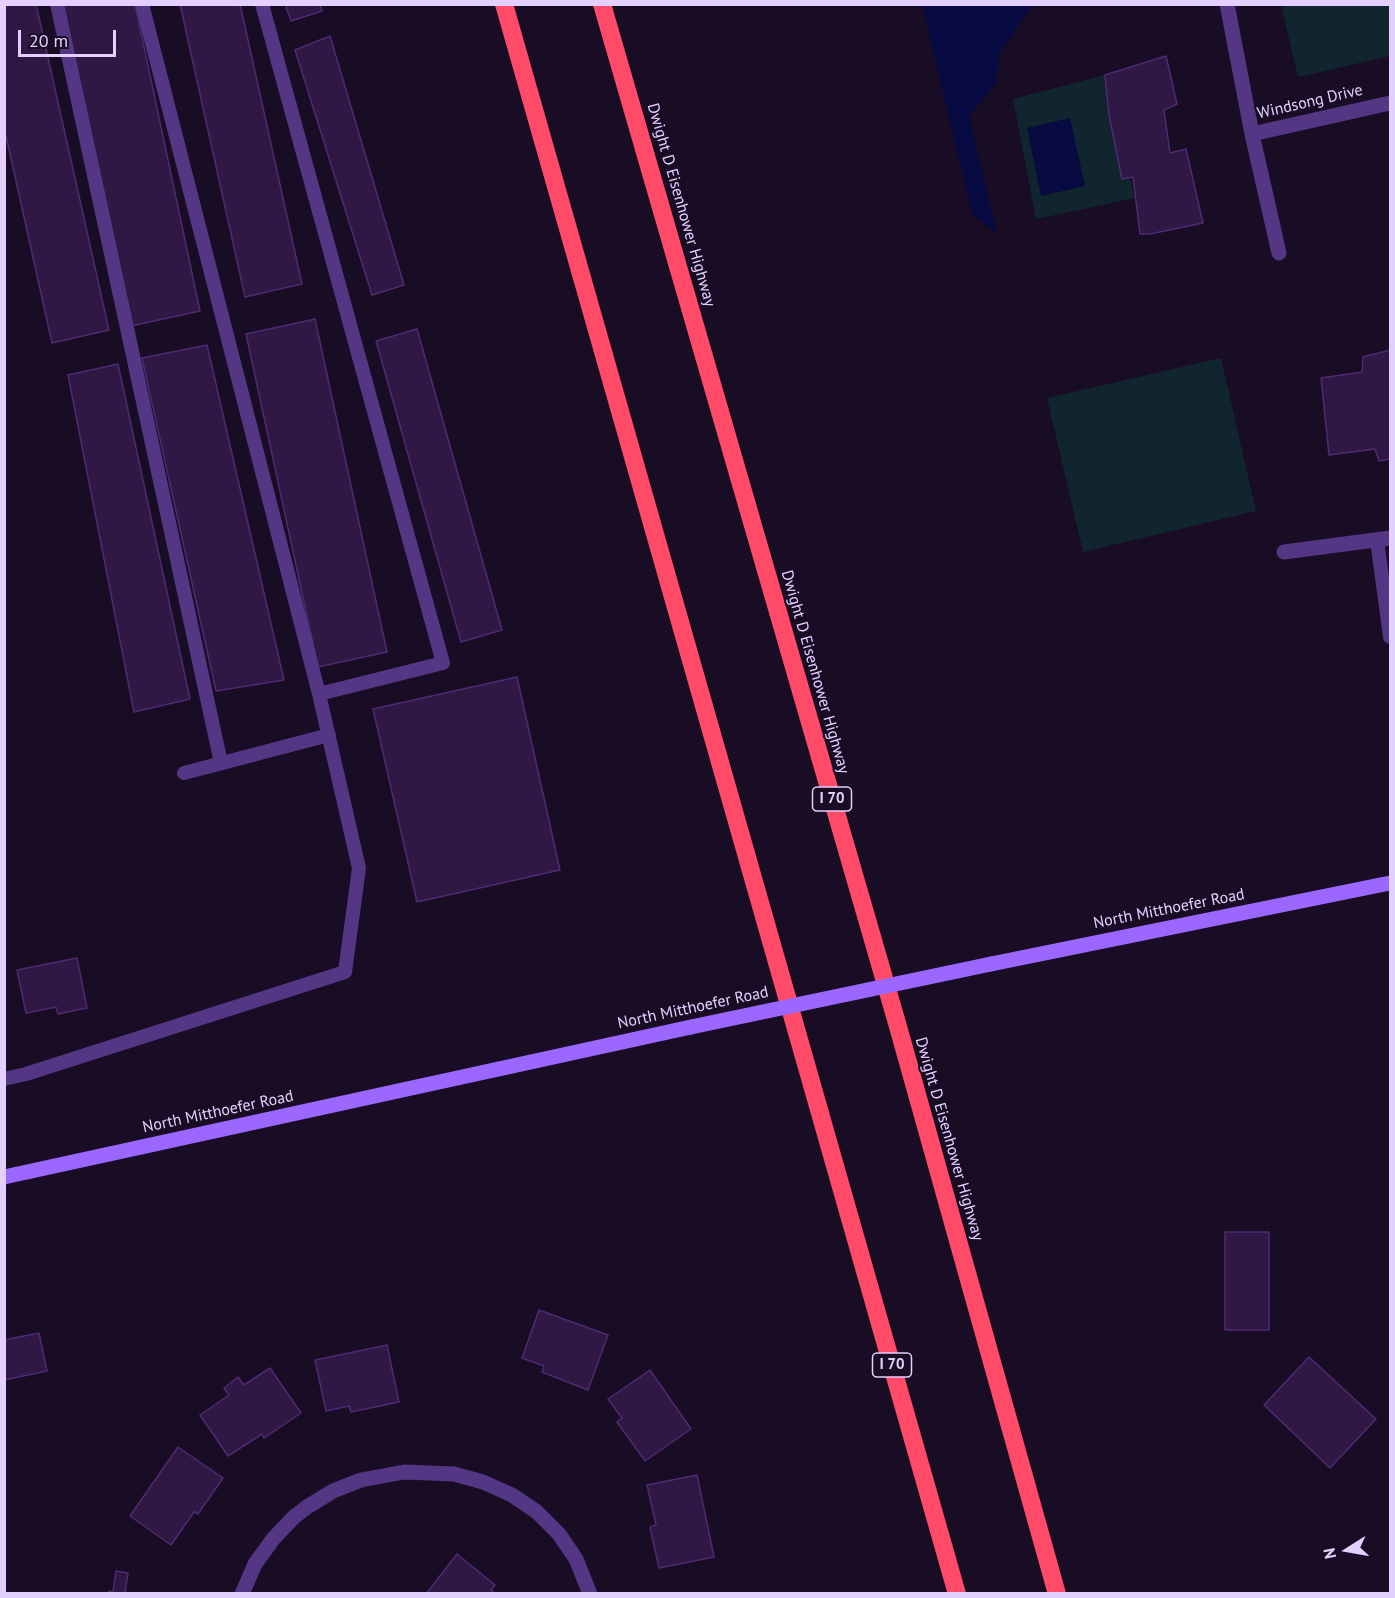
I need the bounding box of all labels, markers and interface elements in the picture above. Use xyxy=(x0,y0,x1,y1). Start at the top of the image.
scale bar xyxy=(21,18,118,56)
text: 20 m xyxy=(29,29,68,52)
street label: Windsong Drive xyxy=(1255,81,1365,123)
street label: Dwight D Eisenhower Highway xyxy=(643,101,719,309)
street label: Dwight D Eisenhower Highway xyxy=(777,568,853,776)
road number: I 70 xyxy=(812,787,852,811)
street label: North Mitthoefer Road xyxy=(1092,885,1246,933)
street label: North Mitthoefer Road xyxy=(616,983,770,1033)
street label: Dwight D Eisenhower Highway xyxy=(911,1035,987,1243)
street label: North Mitthoefer Road xyxy=(141,1087,295,1137)
road number: I 70 xyxy=(872,1353,912,1377)
north arrow xyxy=(1317,1520,1377,1580)
text: N xyxy=(1319,1546,1340,1561)

